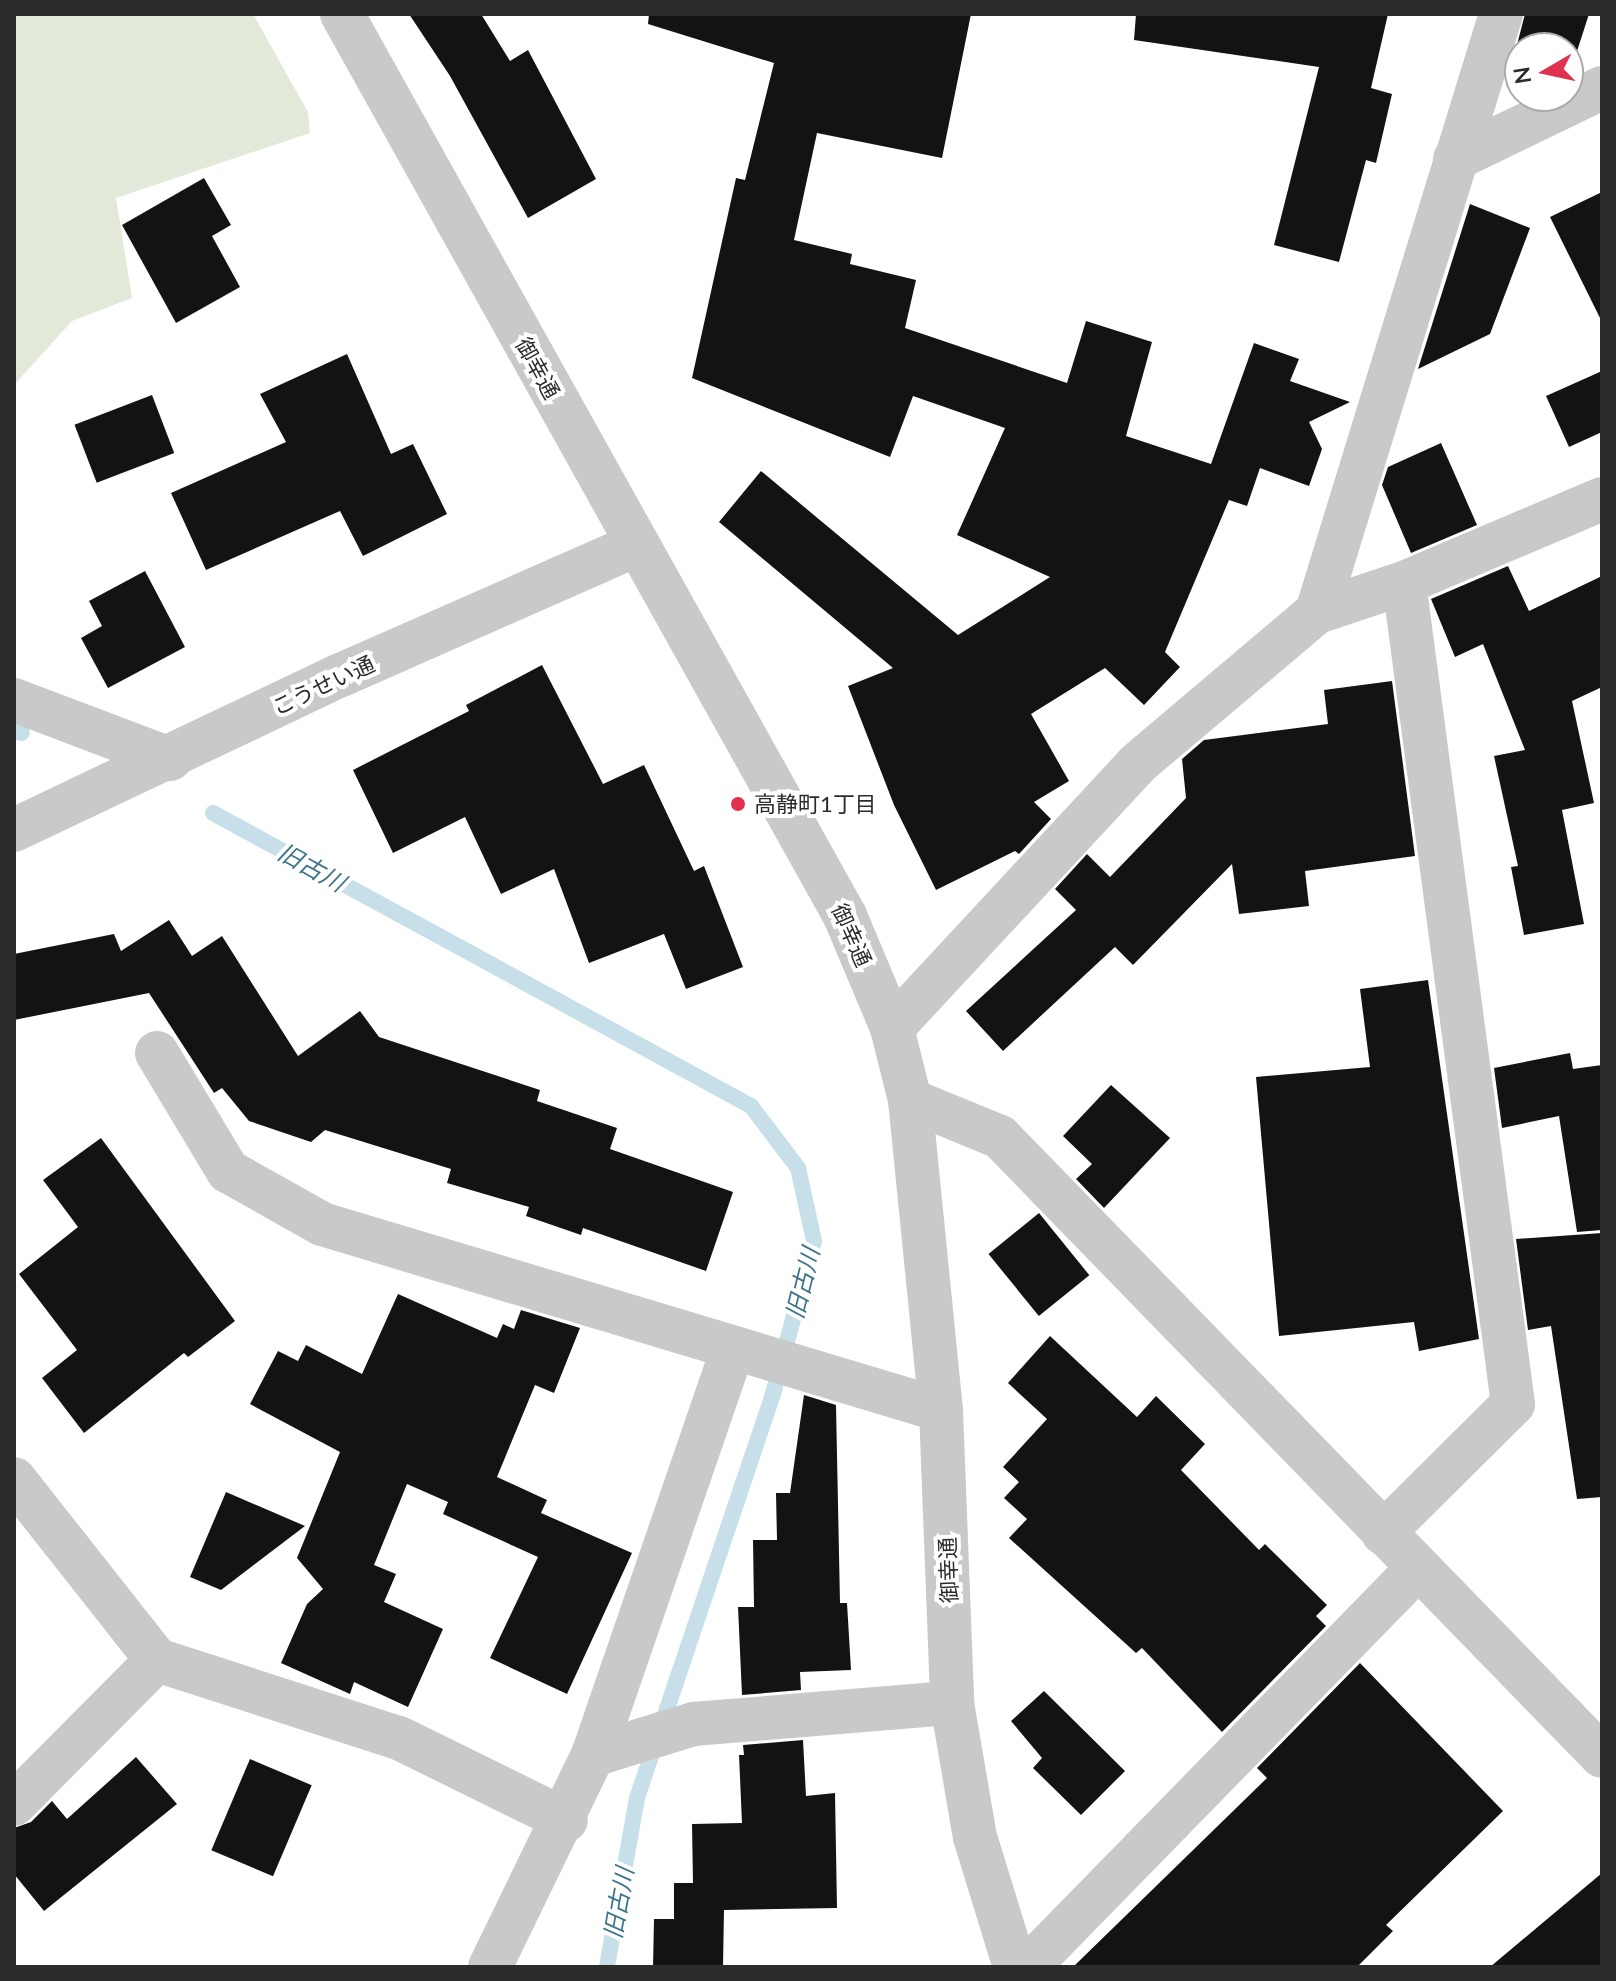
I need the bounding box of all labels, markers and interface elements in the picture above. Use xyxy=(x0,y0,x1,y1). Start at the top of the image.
north arrow xyxy=(1504,32,1584,112)
text: N xyxy=(1507,65,1536,86)
street label: 御幸通 xyxy=(510,333,566,403)
street label: こうせい通 xyxy=(268,650,378,720)
place label: 高静町1丁目 xyxy=(754,791,877,817)
marker: 高静町1丁目 xyxy=(729,795,747,813)
water label: 旧古川 xyxy=(274,837,350,897)
street label: 御幸通 xyxy=(827,899,877,971)
water label: 旧古川 xyxy=(779,1245,825,1321)
street label: 御幸通 xyxy=(934,1537,962,1603)
water label: 旧古川 xyxy=(598,1865,638,1941)

